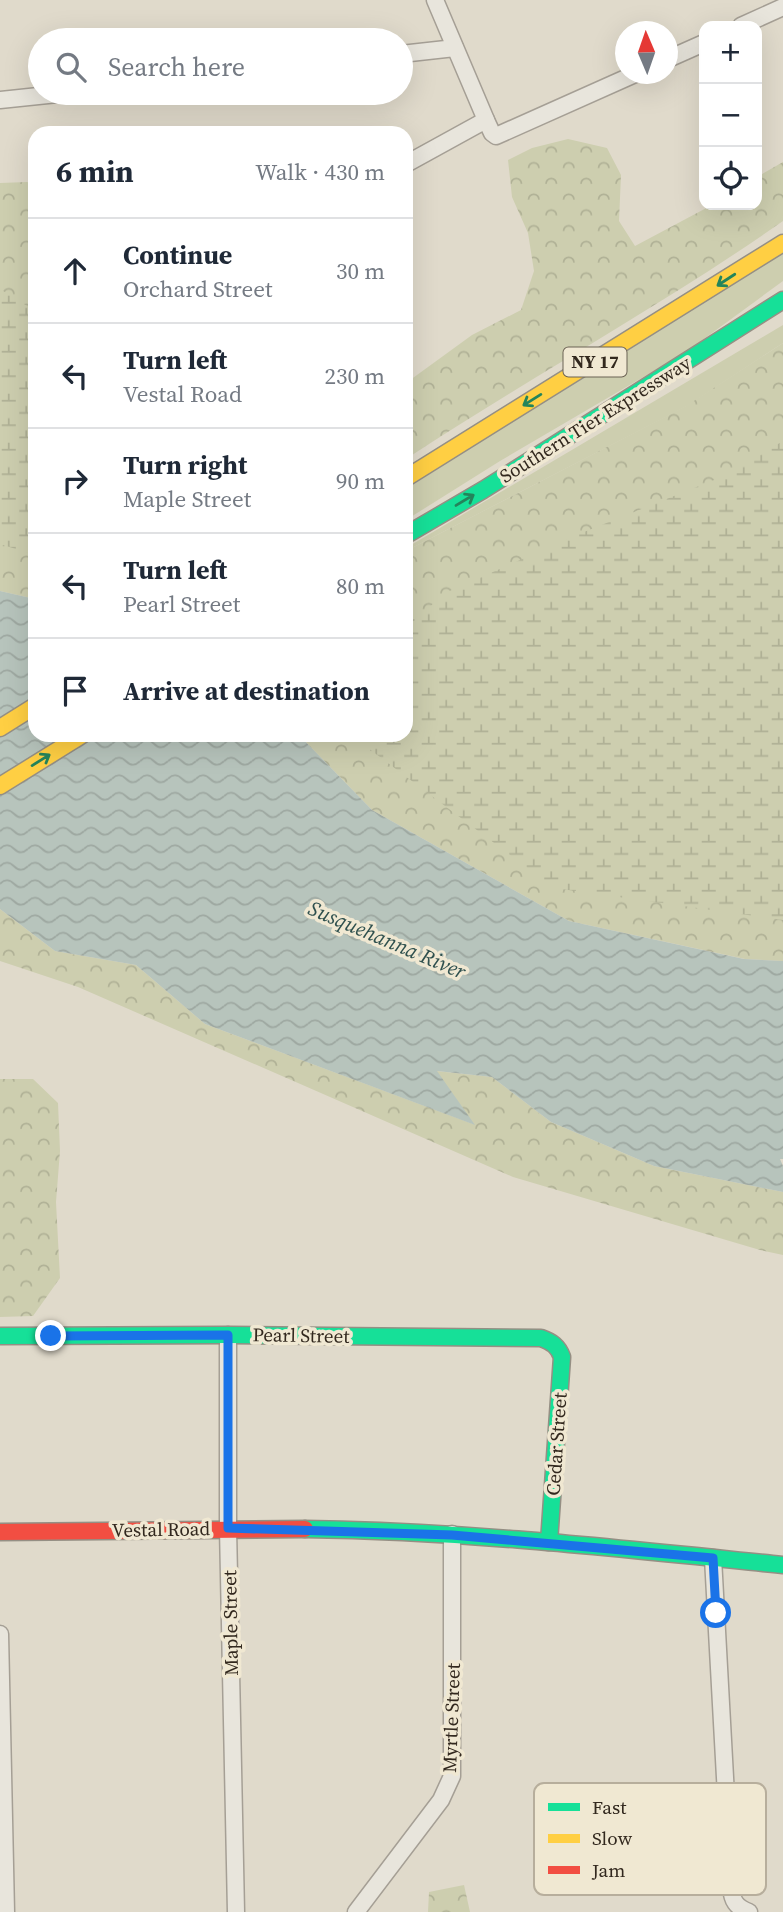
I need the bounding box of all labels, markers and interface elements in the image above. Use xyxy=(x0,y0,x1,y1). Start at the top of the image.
north arrow xyxy=(615,21,678,84)
map controls xyxy=(699,21,762,210)
button: + xyxy=(699,21,762,84)
search box xyxy=(28,28,413,105)
icon: search xyxy=(52,48,90,86)
text: Search here xyxy=(108,49,245,85)
button: − xyxy=(699,84,762,147)
button: locate xyxy=(699,147,762,210)
text: 6 min xyxy=(56,151,134,192)
text: Walk · 430 m xyxy=(255,156,385,188)
text: Continue xyxy=(123,237,232,273)
icon: ahead xyxy=(56,252,94,290)
text: 30 m xyxy=(336,255,385,287)
text: Orchard Street xyxy=(123,273,273,305)
one-way arrow xyxy=(716,273,736,287)
text: Turn left xyxy=(123,342,227,378)
road number: NY 17 xyxy=(564,348,626,376)
street label: Southern Tier Expressway xyxy=(494,349,696,489)
icon: left xyxy=(56,357,94,395)
text: 230 m xyxy=(324,360,385,392)
text: Vestal Road xyxy=(123,378,242,410)
one-way arrow xyxy=(523,394,543,408)
text: Turn right xyxy=(123,447,247,483)
icon: right xyxy=(56,462,94,500)
text: 90 m xyxy=(336,465,385,497)
text: Maple Street xyxy=(123,483,251,515)
one-way arrow xyxy=(454,493,474,507)
text: Turn left xyxy=(123,552,227,588)
icon: left xyxy=(56,567,94,605)
text: 80 m xyxy=(336,570,385,602)
text: Pearl Street xyxy=(123,588,240,620)
icon: arrive xyxy=(56,672,94,710)
text: Arrive at destination xyxy=(123,673,370,709)
one-way arrow xyxy=(30,753,50,767)
water label: Susquehanna River xyxy=(304,893,471,986)
route end xyxy=(35,1320,66,1351)
street label: Pearl Street xyxy=(252,1321,351,1349)
street label: Cedar Street xyxy=(539,1391,573,1496)
street label: Vestal Road xyxy=(112,1515,211,1543)
street label: Maple Street xyxy=(216,1569,244,1676)
route start xyxy=(700,1597,731,1628)
street label: Myrtle Street xyxy=(436,1662,466,1773)
legend xyxy=(534,1783,766,1895)
text: Fast xyxy=(592,1794,627,1820)
text: Slow xyxy=(592,1825,633,1851)
text: Jam xyxy=(591,1857,625,1883)

